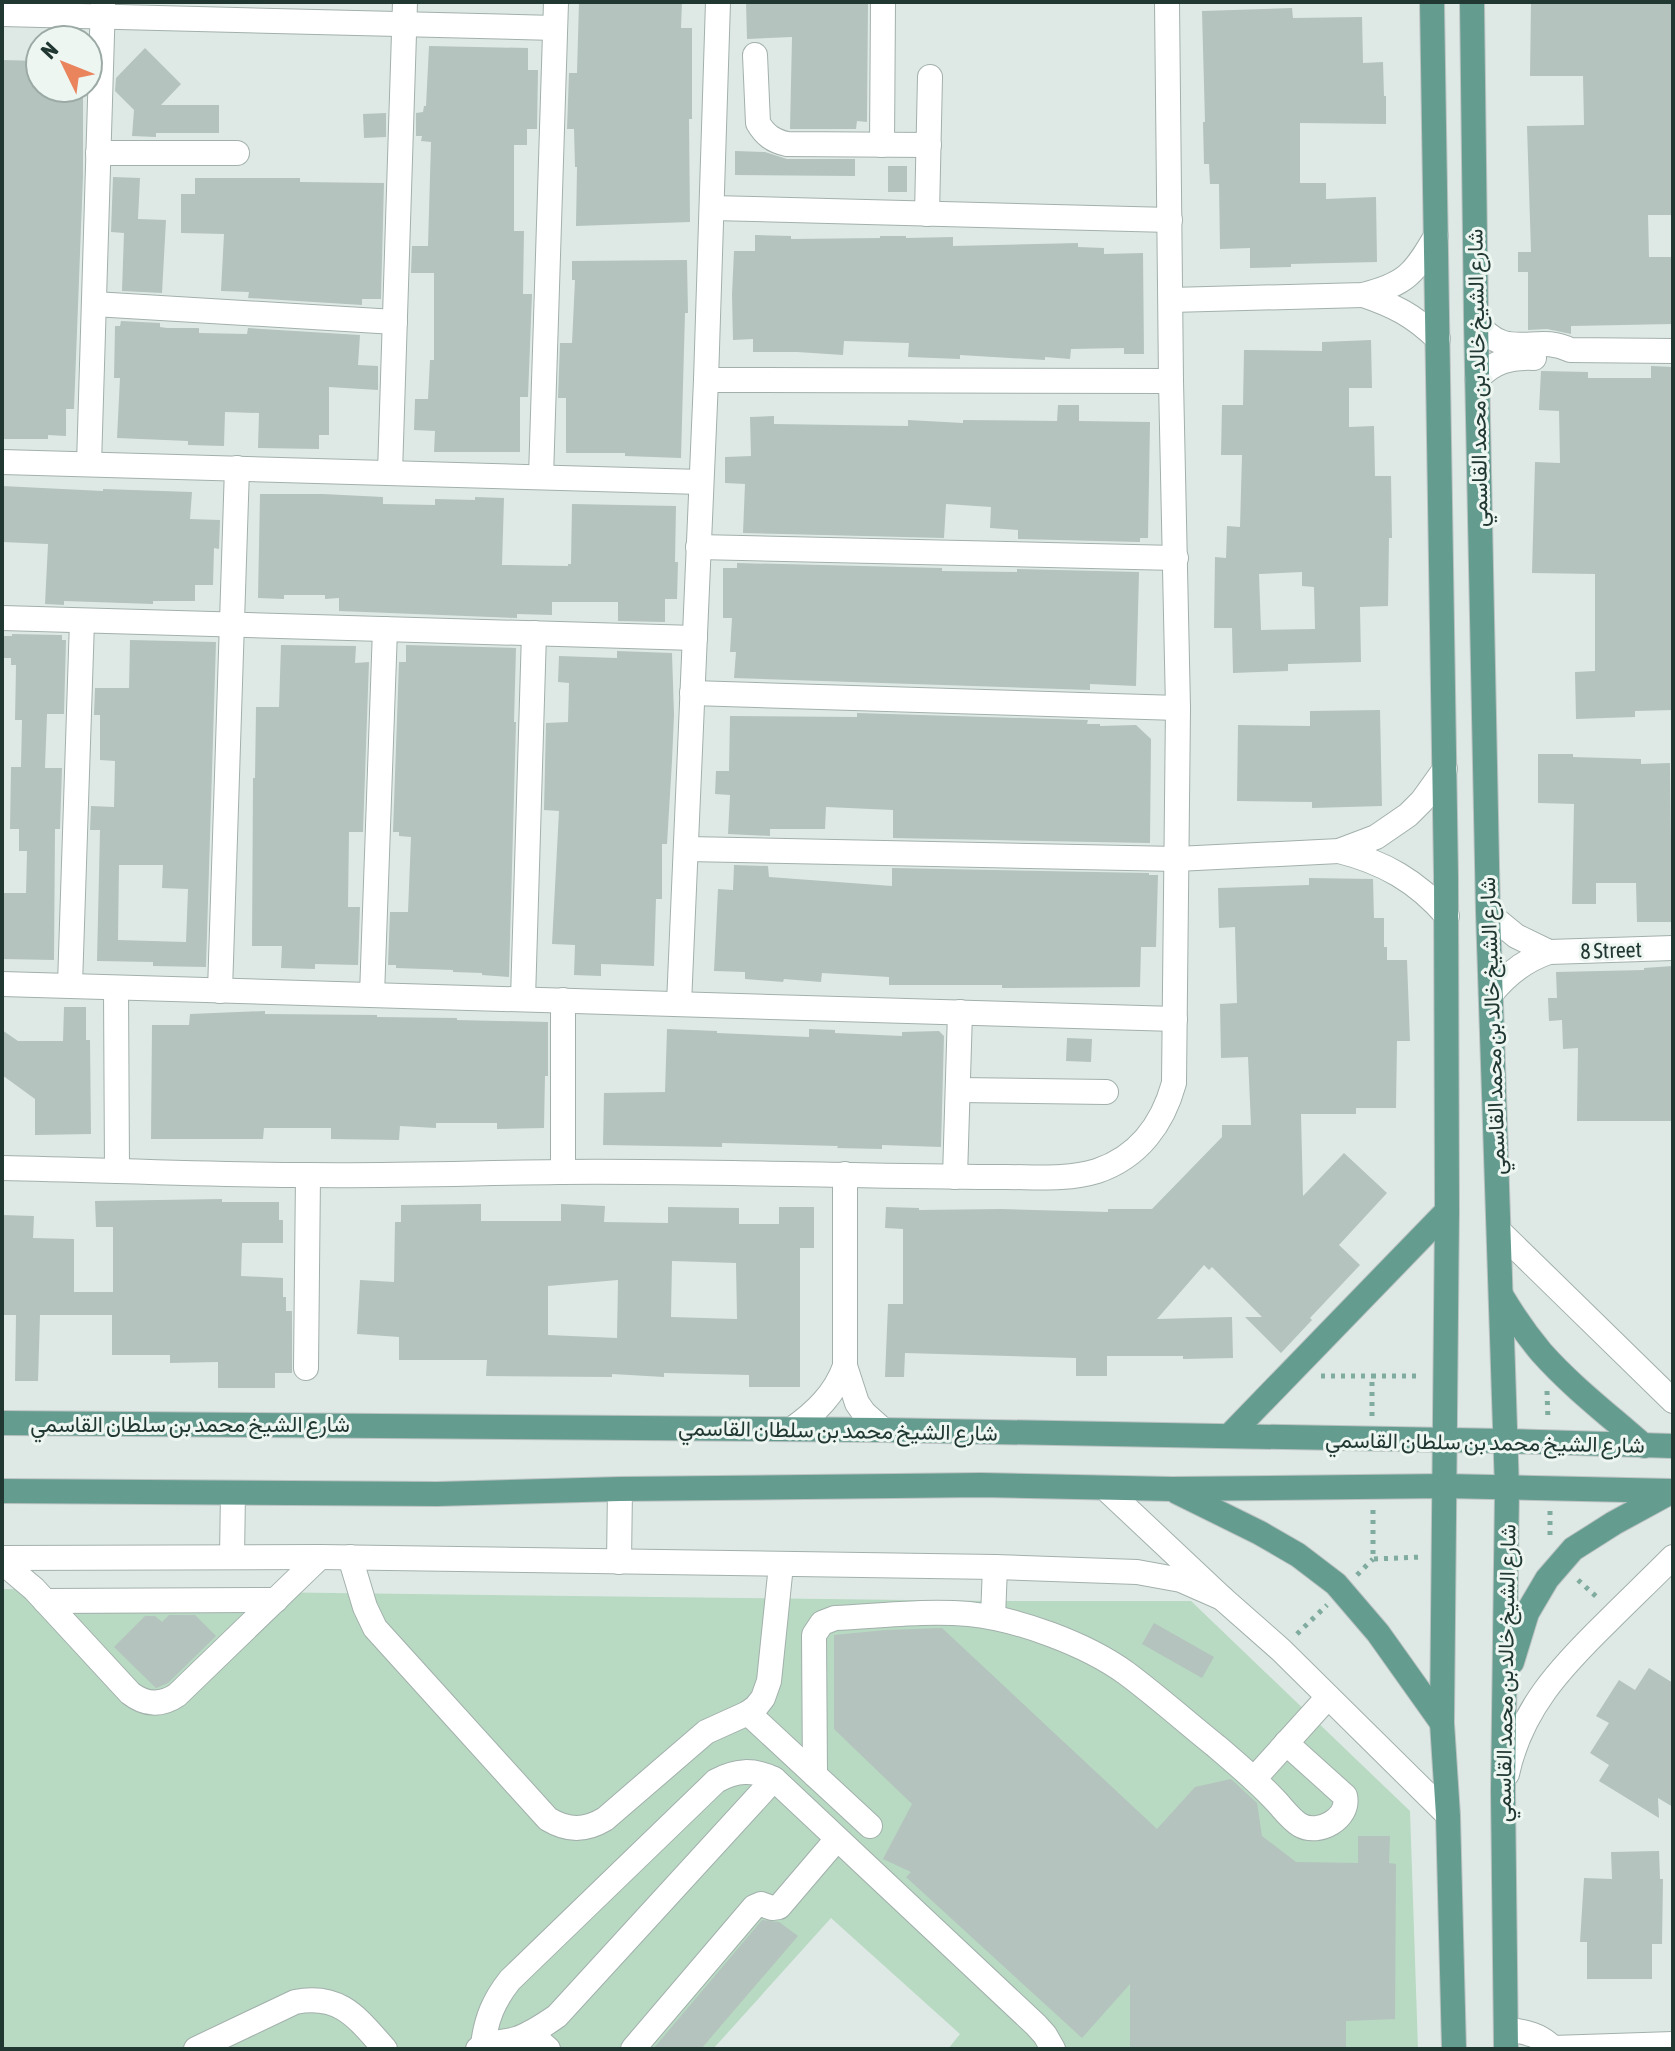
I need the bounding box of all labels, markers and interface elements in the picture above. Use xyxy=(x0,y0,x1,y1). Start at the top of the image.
north arrow xyxy=(24,24,104,104)
text: N xyxy=(35,37,63,64)
street label: شارع الشيخ خالد بن محمد القاسمي xyxy=(1461,229,1499,527)
street label: شارع الشيخ خالد بن محمد القاسمي xyxy=(1474,876,1516,1176)
street label: 8 Street xyxy=(1580,936,1642,964)
street label: شارع الشيخ محمد بن سلطان القاسمي xyxy=(30,1411,350,1443)
street label: شارع الشيخ محمد بن سلطان القاسمي xyxy=(678,1414,998,1452)
street label: شارع الشيخ محمد بن سلطان القاسمي xyxy=(1325,1426,1645,1464)
street label: شارع الشيخ خالد بن محمد القاسمي xyxy=(1489,1524,1527,1822)

